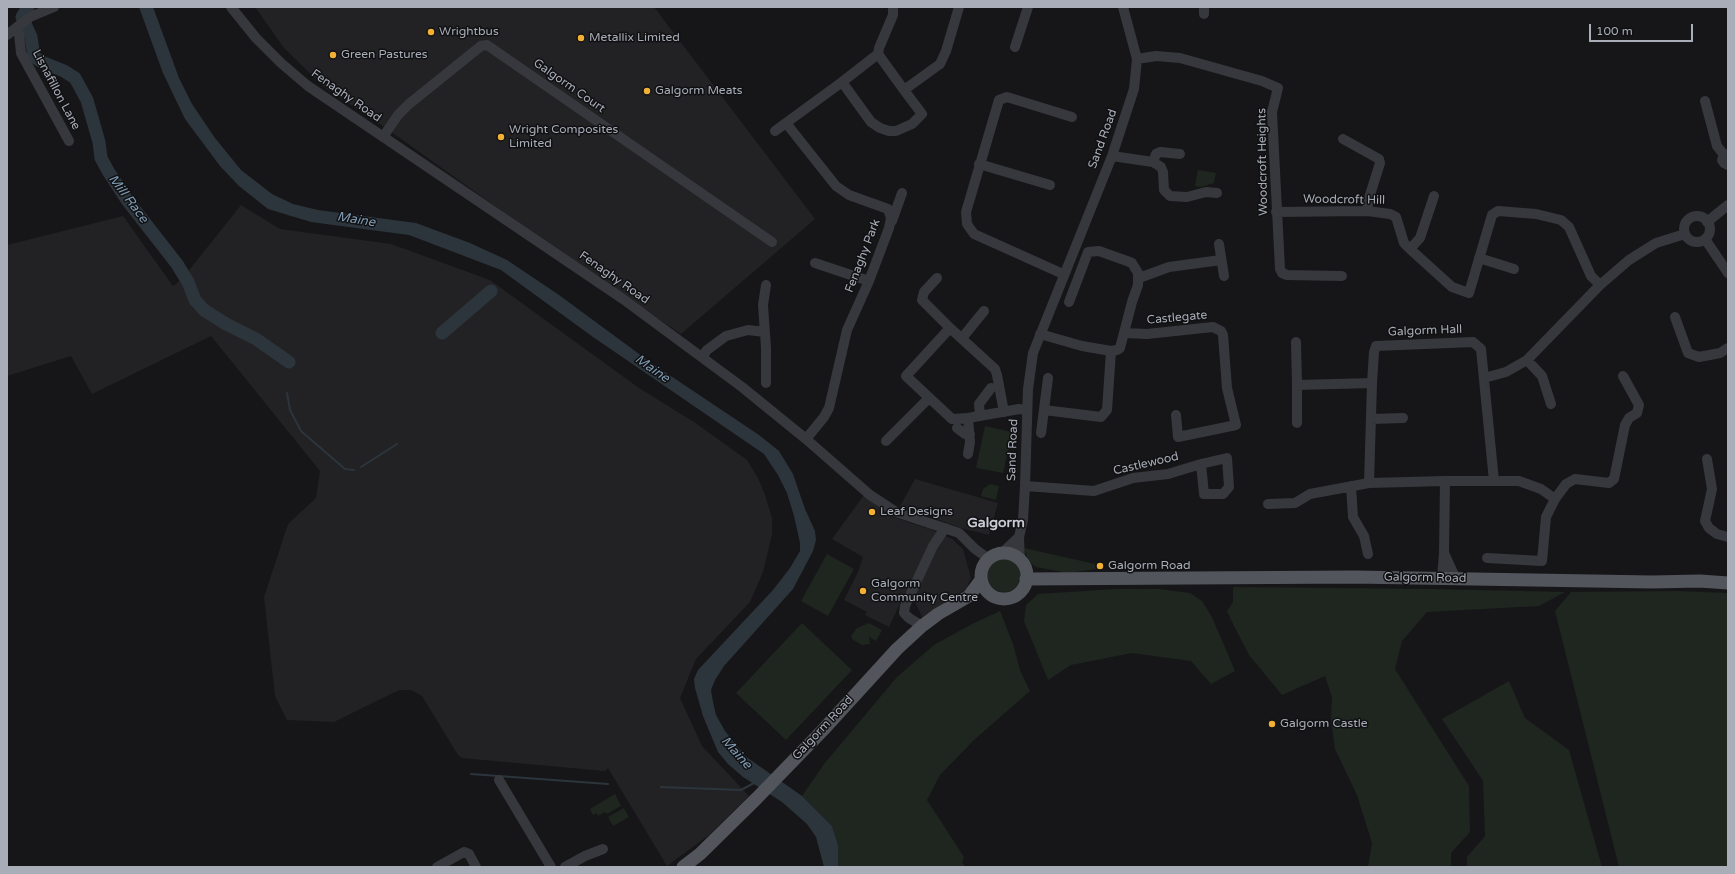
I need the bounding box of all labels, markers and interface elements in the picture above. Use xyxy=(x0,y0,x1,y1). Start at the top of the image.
scale bar xyxy=(1591,16,1695,42)
text: 100 m xyxy=(1596,24,1633,38)
place label: Wrightbus xyxy=(439,25,499,39)
marker: Wrightbus xyxy=(426,27,436,37)
place label: Metallix Limited xyxy=(589,31,680,45)
marker: Metallix Limited xyxy=(576,33,586,43)
street label: Lisnafillon Lane xyxy=(29,47,83,133)
place label: Green Pastures xyxy=(341,48,428,62)
marker: Green Pastures xyxy=(328,50,338,60)
street label: Galgorm Court xyxy=(530,56,608,116)
street label: Fenaghy Road xyxy=(308,67,384,125)
place label: Galgorm Meats xyxy=(655,84,743,98)
marker: Galgorm Meats xyxy=(642,86,652,96)
street label: Sand Road xyxy=(1086,107,1120,171)
street label: Woodcroft Heights xyxy=(1255,108,1271,216)
place label: Wright Composites Limited xyxy=(509,123,618,151)
marker: Wright Composites Limited xyxy=(496,132,506,142)
water label: Mill Race xyxy=(105,172,151,226)
street label: Woodcroft Hill xyxy=(1303,192,1385,208)
water label: Maine xyxy=(336,209,376,231)
street label: Fenaghy Park xyxy=(842,217,884,295)
street label: Fenaghy Road xyxy=(576,249,652,307)
street label: Castlegate xyxy=(1146,308,1208,328)
street label: Galgorm Hall xyxy=(1388,323,1462,339)
water label: Maine xyxy=(632,352,672,386)
street label: Sand Road xyxy=(1005,419,1021,481)
street label: Castlewood xyxy=(1112,449,1180,479)
place label: Leaf Designs xyxy=(880,505,953,519)
marker: Leaf Designs xyxy=(867,507,877,517)
district label: Galgorm xyxy=(967,515,1025,531)
place label: Galgorm Road xyxy=(1108,559,1191,573)
marker: Galgorm Road xyxy=(1095,561,1105,571)
street label: Galgorm Road xyxy=(1384,570,1466,586)
place label: Galgorm Community Centre xyxy=(871,577,978,605)
marker: Galgorm Community Centre xyxy=(858,586,868,596)
street label: Galgorm Road xyxy=(790,693,856,763)
place label: Galgorm Castle xyxy=(1280,717,1368,731)
marker: Galgorm Castle xyxy=(1267,719,1277,729)
water label: Maine xyxy=(717,734,755,772)

